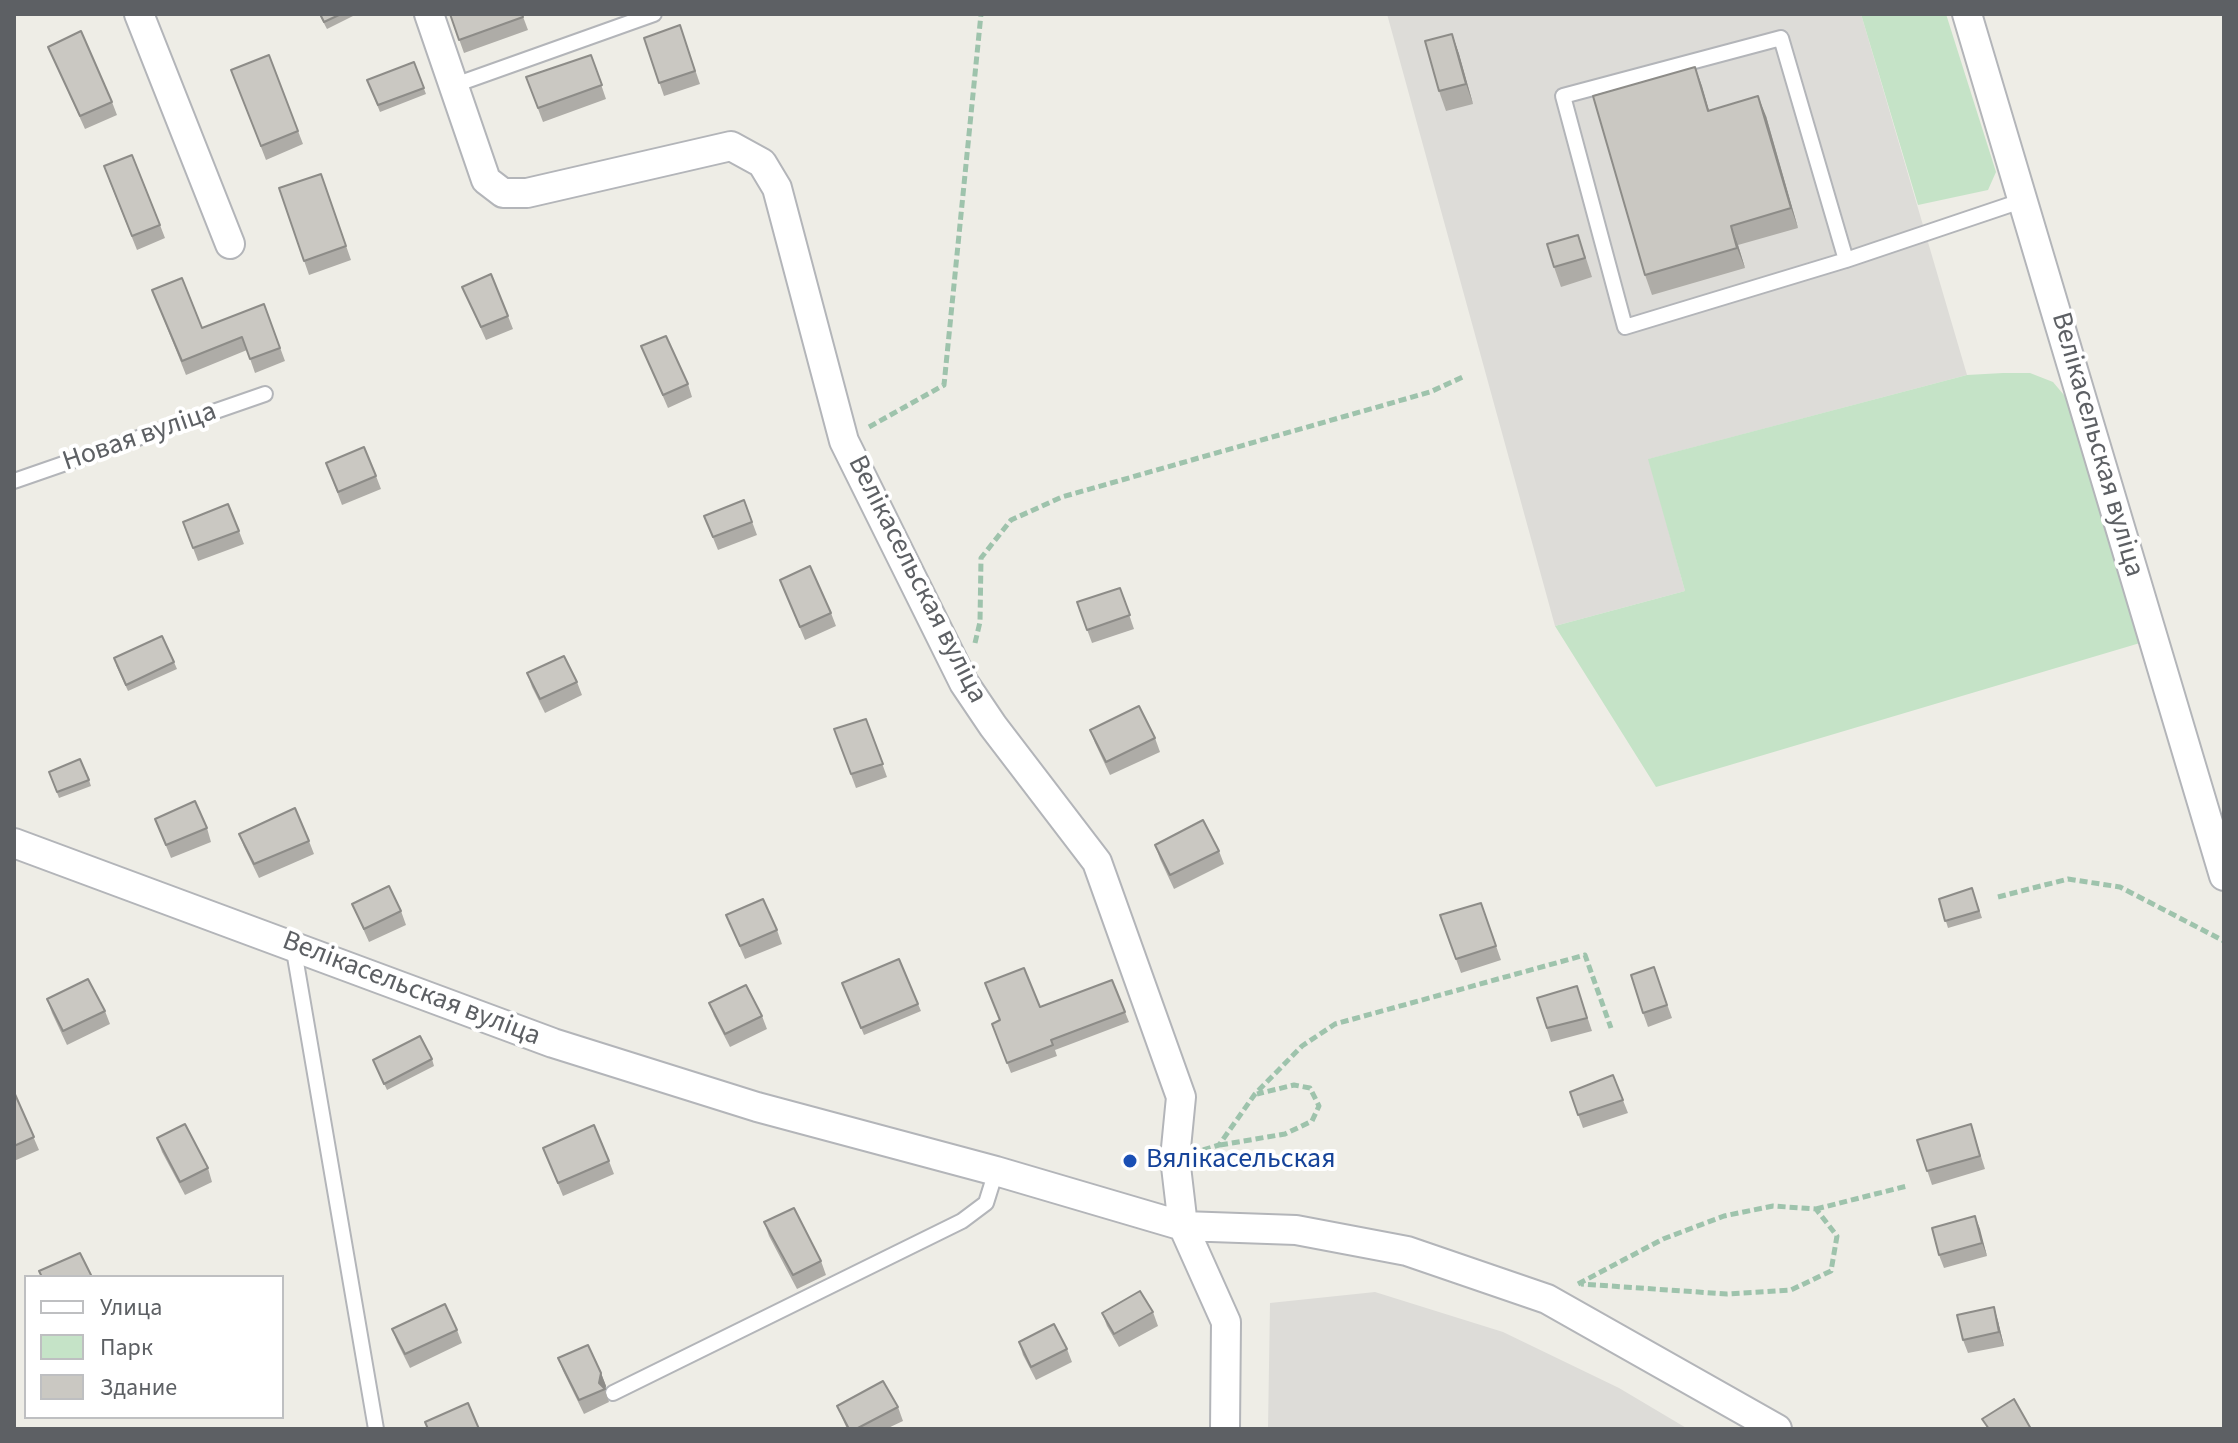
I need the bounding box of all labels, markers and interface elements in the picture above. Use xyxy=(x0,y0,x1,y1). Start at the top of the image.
street label: Велікасельская вуліца xyxy=(2042,309,2150,581)
street label: Новая вуліца xyxy=(59,396,221,480)
street label: Велікасельская вуліца xyxy=(839,451,993,709)
street label: Велікасельская вуліца xyxy=(277,925,545,1055)
place label: Вялікасельская xyxy=(1146,1144,1336,1178)
marker: Вялікасельская xyxy=(1121,1152,1139,1170)
legend xyxy=(24,1275,284,1419)
text: Улица xyxy=(100,1290,162,1325)
text: Парк xyxy=(100,1330,153,1365)
text: Здание xyxy=(100,1370,177,1405)

